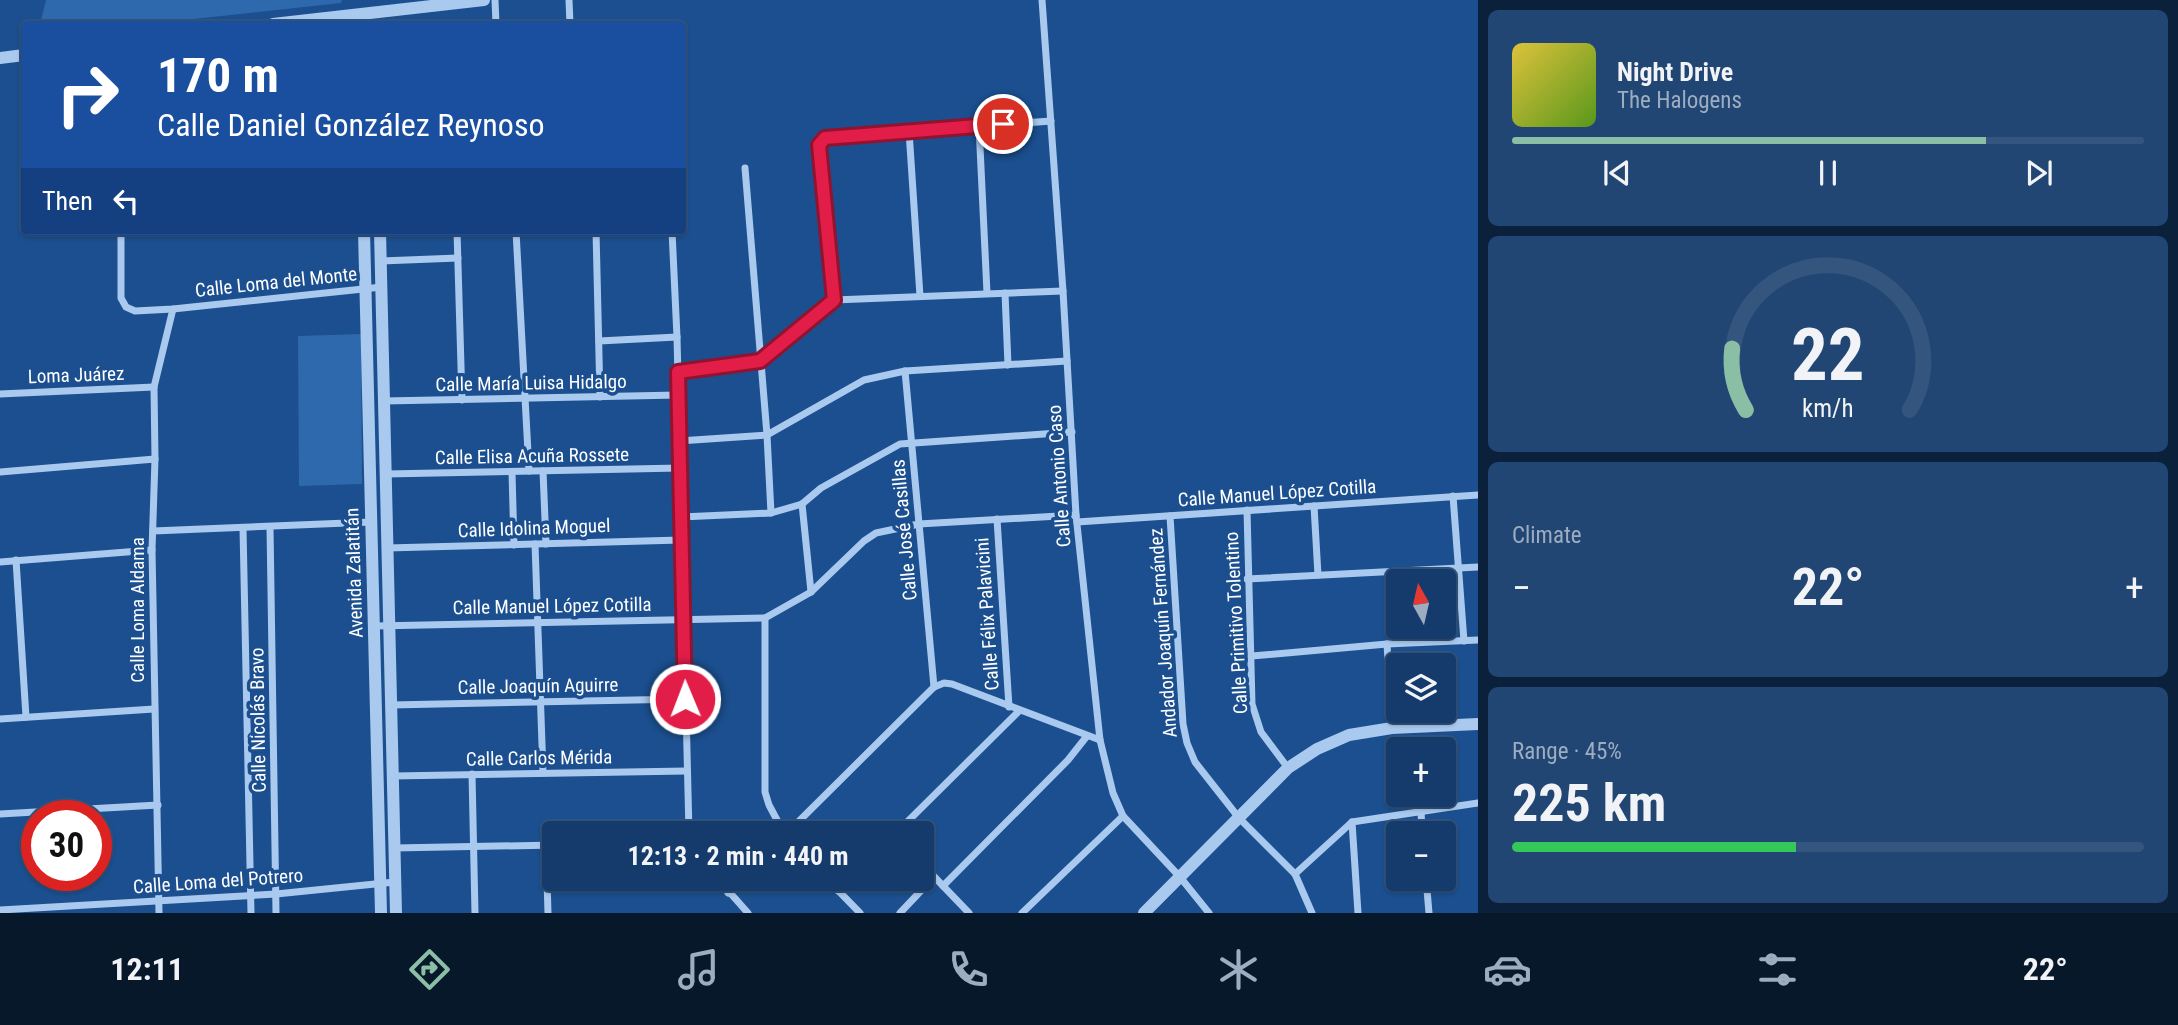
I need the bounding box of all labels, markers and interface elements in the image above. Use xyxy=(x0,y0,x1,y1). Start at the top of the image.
text: 170 m xyxy=(157,47,279,104)
icon: right xyxy=(42,49,133,140)
text: Night Drive xyxy=(1617,57,1733,87)
text: The Halogens xyxy=(1617,87,1742,114)
pin xyxy=(973,94,1033,154)
icon: arrive xyxy=(984,105,1022,143)
text: Calle Daniel González Reynoso xyxy=(157,106,545,144)
icon: previous xyxy=(1598,154,1636,192)
icon: pause xyxy=(1809,154,1847,192)
icon: next xyxy=(2020,154,2058,192)
icon: left xyxy=(107,182,145,220)
text: Then xyxy=(42,186,93,216)
street label: Calle Loma del Monte xyxy=(194,262,358,302)
text: 22 xyxy=(1791,312,1865,398)
street label: Loma Juárez xyxy=(27,362,125,388)
street label: Calle María Luisa Hidalgo xyxy=(435,370,627,396)
text: km/h xyxy=(1802,393,1854,422)
street label: Calle Antonio Caso xyxy=(1043,404,1075,548)
street label: Calle Elisa Acuña Rossete xyxy=(435,443,629,469)
street label: Calle José Casillas xyxy=(886,458,922,602)
street label: Calle Manuel López Cotilla xyxy=(1177,475,1377,511)
street label: Avenida Zalatitán xyxy=(340,508,368,638)
street label: Calle Idolina Moguel xyxy=(457,514,611,542)
text: Climate xyxy=(1512,522,1582,549)
street label: Andador Joaquín Fernández xyxy=(1144,527,1182,739)
street label: Calle Primitivo Tolentino xyxy=(1220,531,1252,715)
street label: Calle Loma Aldama xyxy=(126,537,149,683)
street label: Calle Félix Palavicini xyxy=(970,537,1004,691)
text: 22° xyxy=(1792,557,1864,618)
text: − xyxy=(1512,566,1531,610)
text: + xyxy=(2125,566,2144,610)
north arrow xyxy=(1386,569,1456,639)
map controls xyxy=(1386,569,1456,891)
street label: Calle Manuel López Cotilla xyxy=(452,593,652,619)
street label: Calle Nicolás Bravo xyxy=(245,647,271,793)
button: layers xyxy=(1386,653,1456,723)
position arrow xyxy=(648,662,722,736)
street label: Calle Joaquín Aguirre xyxy=(458,673,619,699)
button: + xyxy=(1386,737,1456,807)
text: Range · 45% xyxy=(1512,738,1622,765)
street label: Calle Carlos Mérida xyxy=(466,745,612,771)
text: 225 km xyxy=(1512,773,1666,834)
speed limit sign: 30 xyxy=(21,800,112,891)
button: − xyxy=(1386,821,1456,891)
text: 12:13 · 2 min · 440 m xyxy=(628,841,848,871)
street label: Calle Loma del Potrero xyxy=(132,864,304,898)
icon: directions xyxy=(405,945,454,994)
icon: music xyxy=(674,945,723,994)
icon: phone xyxy=(944,945,993,994)
icon: climate xyxy=(1214,945,1263,994)
icon: car xyxy=(1483,945,1532,994)
icon: filters xyxy=(1753,945,1802,994)
text: 12:11 xyxy=(110,950,184,988)
text: 22° xyxy=(2023,950,2068,988)

